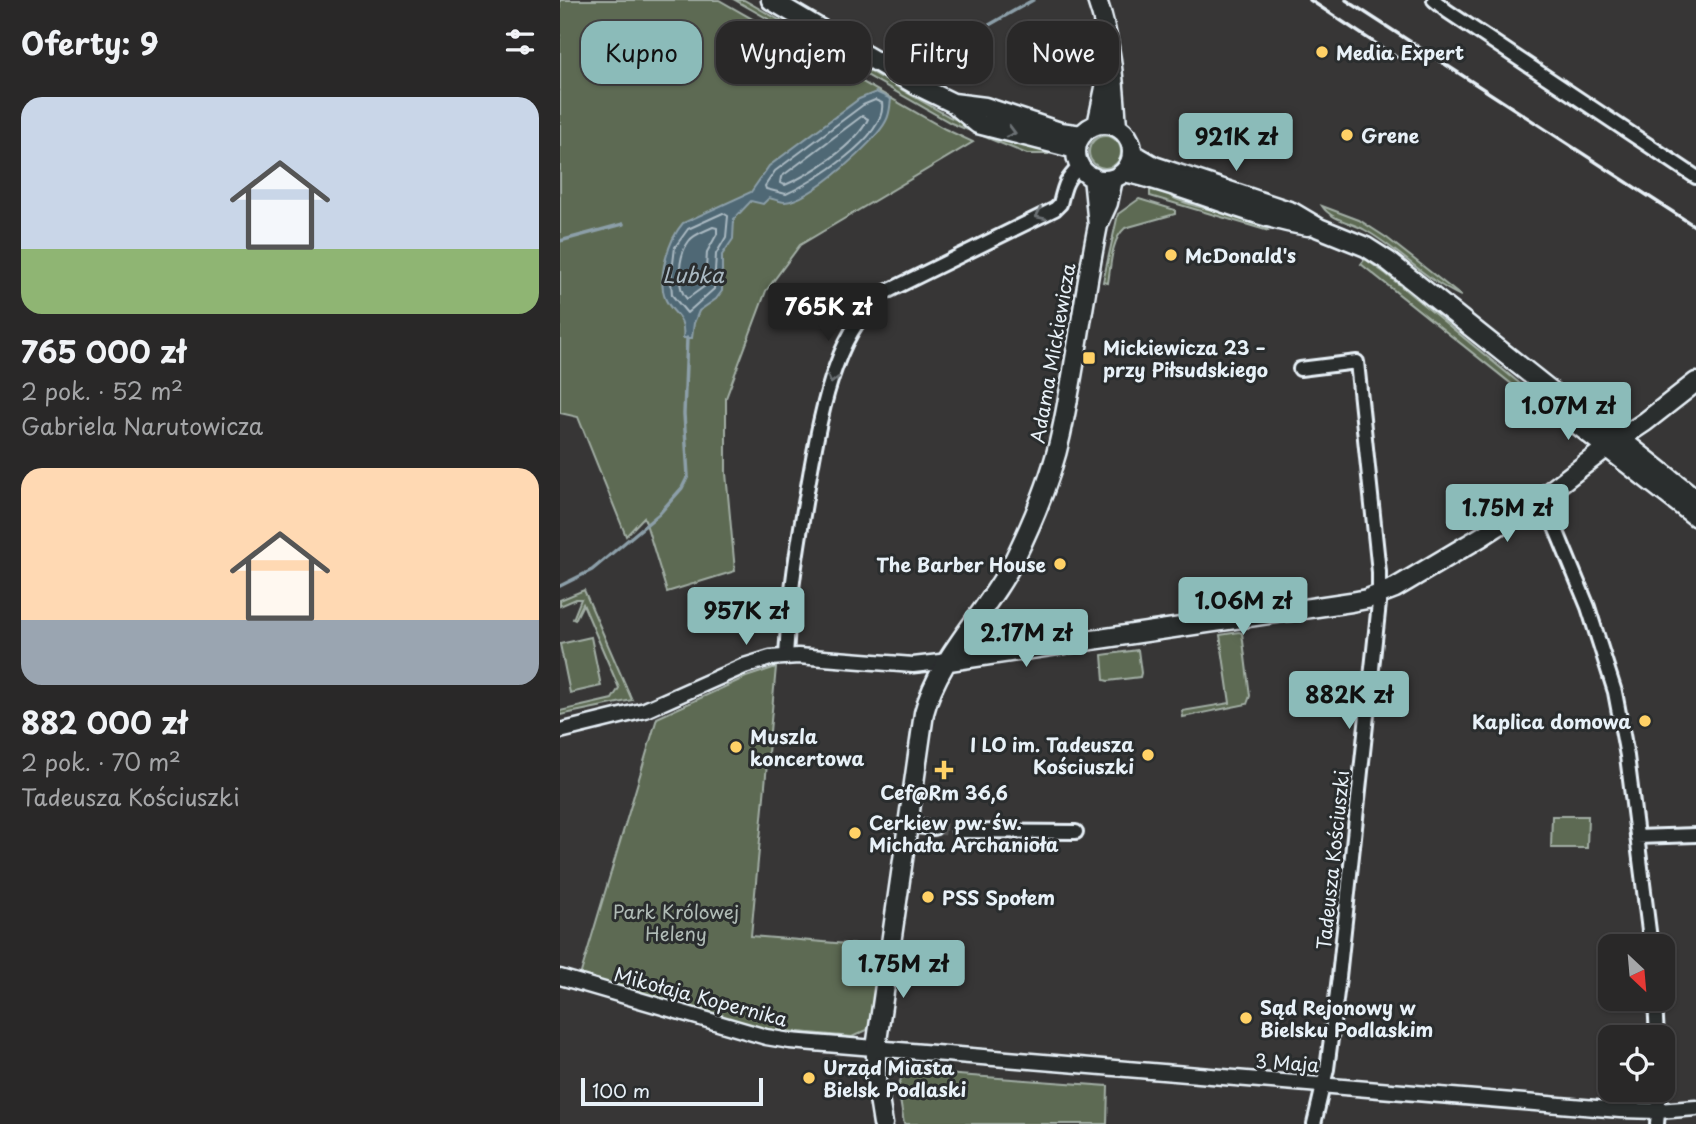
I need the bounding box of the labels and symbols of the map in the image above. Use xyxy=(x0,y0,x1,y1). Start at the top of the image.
place label: Media Expert xyxy=(1336,38,1464,66)
marker: Media Expert xyxy=(1314,44,1330,60)
pin: 921K zł xyxy=(1171,114,1301,173)
place label: Grene xyxy=(1361,121,1419,149)
one-way arrow xyxy=(1005,124,1017,139)
marker: Grene xyxy=(1339,127,1355,143)
one-way arrow xyxy=(1035,207,1047,221)
place label: McDonald's xyxy=(1185,241,1296,269)
marker: McDonald's xyxy=(1163,247,1179,263)
water label: Lubka xyxy=(662,258,725,290)
street label: Adama Mickiewicza xyxy=(1022,260,1082,445)
pin: 765K zł xyxy=(763,284,893,343)
place label: Mickiewicza 23 – przy Piłsudskiego xyxy=(1103,333,1268,383)
marker: Mickiewicza 23 – przy Piłsudskiego xyxy=(1081,350,1097,366)
one-way arrow xyxy=(826,373,840,385)
pin: 1.07M zł xyxy=(1496,382,1640,442)
pin: 1.75M zł xyxy=(1435,484,1579,544)
place label: The Barber House xyxy=(876,550,1046,578)
marker: The Barber House xyxy=(1052,556,1068,572)
pin: 1.06M zł xyxy=(1171,578,1315,637)
pin: 957K zł xyxy=(681,588,811,647)
pin: 2.17M zł xyxy=(954,610,1098,669)
pin: 882K zł xyxy=(1284,672,1414,731)
place label: Kaplica domowa xyxy=(1472,707,1631,735)
marker: Kaplica domowa xyxy=(1637,713,1653,729)
place label: Muszla koncertowa xyxy=(750,722,864,772)
place label: I LO im. Tadeusza Kościuszki xyxy=(970,730,1134,780)
marker: Muszla koncertowa xyxy=(728,739,744,755)
marker: I LO im. Tadeusza Kościuszki xyxy=(1140,747,1156,763)
marker: Cef@Rm 36,6 xyxy=(936,762,952,778)
street label: Tadeusza Kościuszki xyxy=(1309,769,1355,951)
place label: Cef@Rm 36,6 xyxy=(880,778,1008,806)
place label: Cerkiew pw. św. Michała Archanioła xyxy=(869,808,1059,858)
marker: Cerkiew pw. św. Michała Archanioła xyxy=(847,825,863,841)
place label: PSS Społem xyxy=(942,883,1055,911)
marker: PSS Społem xyxy=(920,889,936,905)
park label: Park Królowej Heleny xyxy=(613,897,739,947)
north arrow xyxy=(1598,934,1675,1012)
pin: 1.75M zł xyxy=(831,940,975,1000)
street label: Mikołaja Kopernika xyxy=(611,959,791,1033)
place label: Sąd Rejonowy w Bielsku Podlaskim xyxy=(1260,993,1433,1043)
marker: Sąd Rejonowy w Bielsku Podlaskim xyxy=(1238,1010,1254,1026)
street label: 3 Maja xyxy=(1254,1046,1320,1078)
place label: Urząd Miasta Bielsk Podlaski xyxy=(823,1053,966,1103)
marker: Urząd Miasta Bielsk Podlaski xyxy=(801,1070,817,1086)
scale bar xyxy=(581,1075,763,1107)

